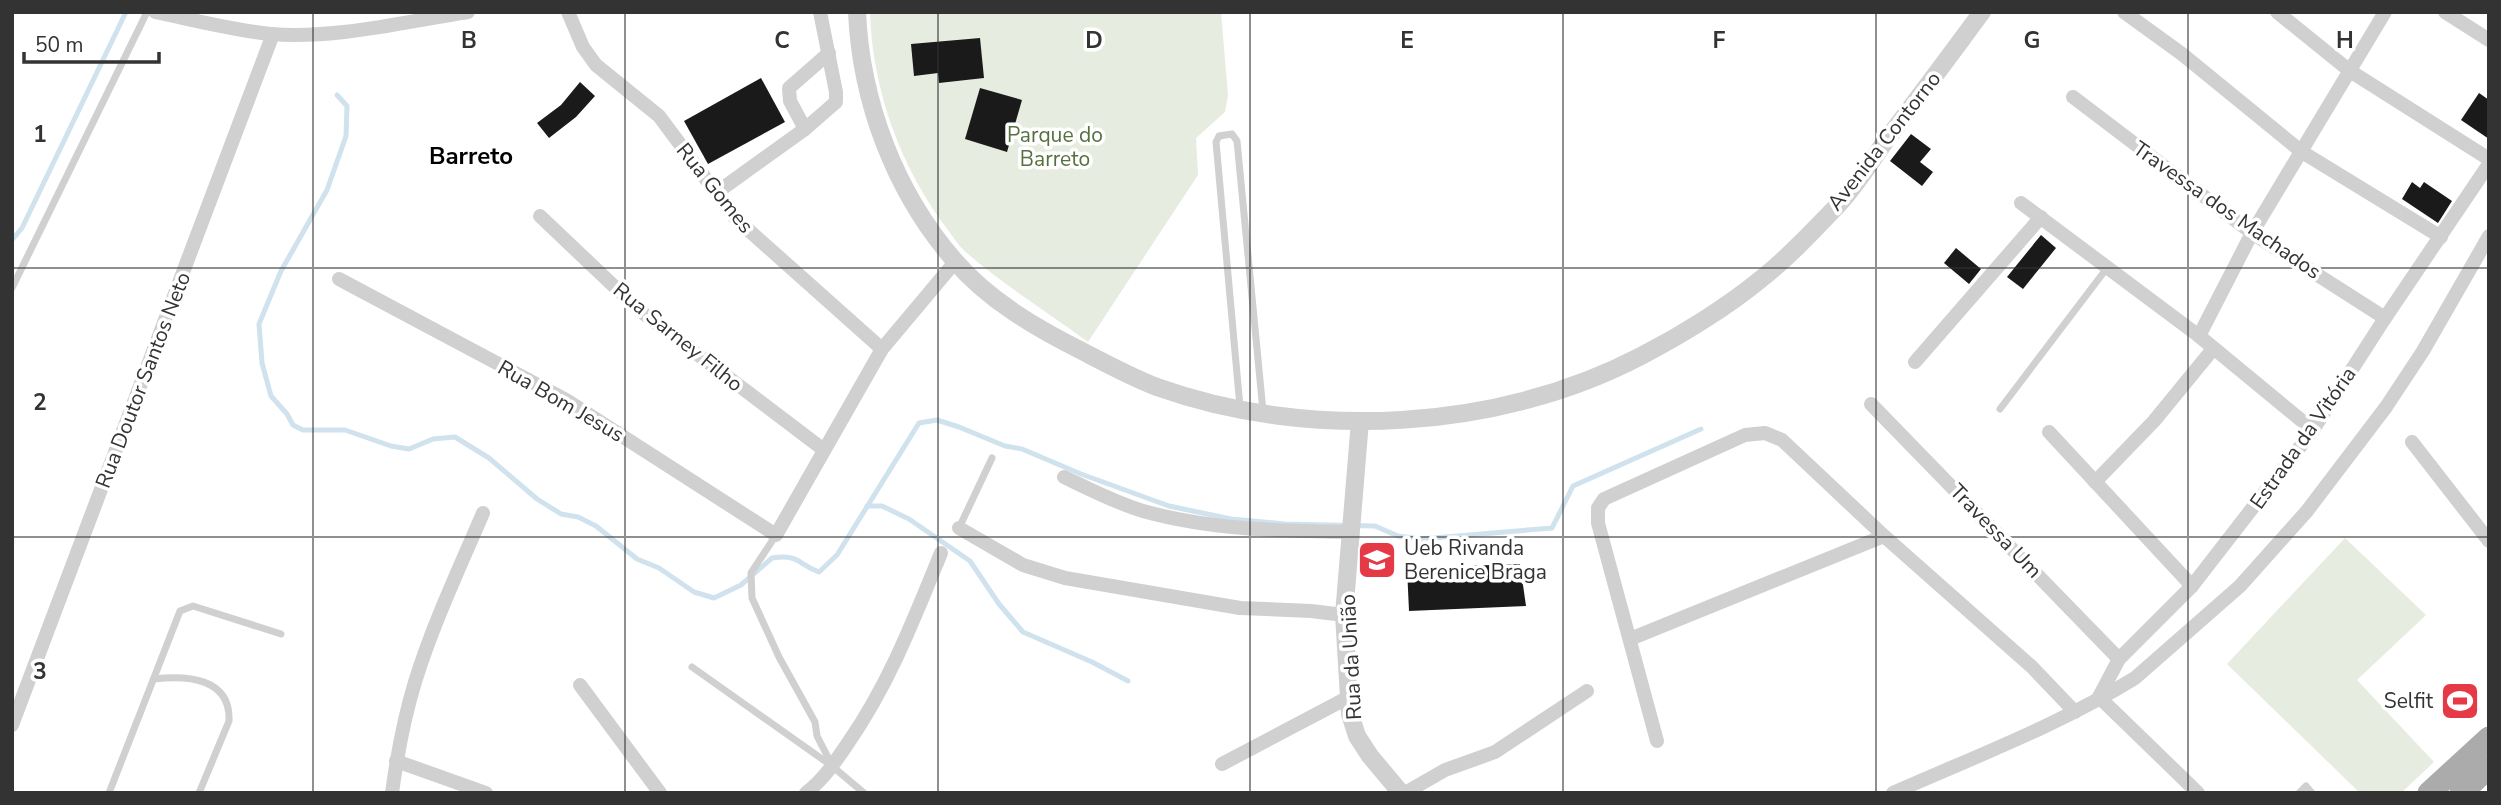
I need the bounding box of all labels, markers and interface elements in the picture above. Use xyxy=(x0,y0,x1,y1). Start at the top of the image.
scale bar xyxy=(24,21,159,65)
text: B xyxy=(461,25,477,56)
text: C xyxy=(774,25,790,56)
text: D xyxy=(1085,25,1103,56)
text: E xyxy=(1400,25,1414,56)
text: F xyxy=(1713,25,1726,56)
text: G xyxy=(2024,25,2040,56)
text: H xyxy=(2336,25,2354,56)
text: 50 m xyxy=(35,31,84,59)
street label: Avenida Contorno xyxy=(1821,66,1947,216)
text: 1 xyxy=(33,119,47,150)
park label: Parque do Barreto xyxy=(1007,121,1103,173)
street label: Travessa dos Machados xyxy=(2127,134,2327,286)
street label: Rua Gomes xyxy=(670,137,760,239)
district label: Barreto xyxy=(429,140,513,172)
street label: Rua Doutor Santos Neto xyxy=(89,268,197,492)
street label: Rua Sarney Filho xyxy=(607,276,749,398)
street label: Rua Bom Jesus xyxy=(493,353,629,449)
street label: Estrada da Vitória xyxy=(2244,361,2362,515)
text: 2 xyxy=(33,387,47,418)
street label: Travessa Um xyxy=(1944,478,2048,584)
place label: Ueb Rivanda Berenice Braga xyxy=(1404,534,1547,586)
school or university icon: Ueb Rivanda Berenice Braga xyxy=(1356,539,1398,581)
street label: Rua da União xyxy=(1334,593,1368,721)
text: 3 xyxy=(33,656,47,687)
sports icon: Selfit xyxy=(2439,680,2481,722)
place label: Selfit xyxy=(2384,687,2434,715)

